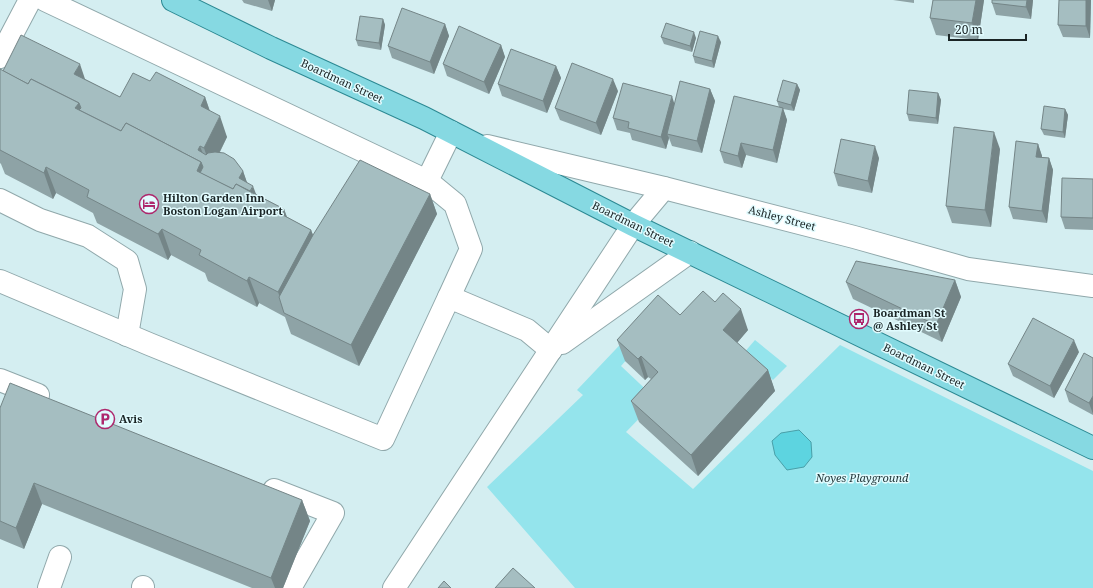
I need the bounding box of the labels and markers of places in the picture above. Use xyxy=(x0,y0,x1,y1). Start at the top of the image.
place label: Hilton Garden Inn Boston Logan Airport xyxy=(163,190,283,218)
hotel icon: Hilton Garden Inn Boston Logan Airport xyxy=(138,193,160,215)
place label: Boardman St @ Ashley St xyxy=(873,305,946,333)
bus stop icon: Boardman St @ Ashley St xyxy=(848,308,870,330)
parking icon: Avis xyxy=(94,408,116,430)
place label: Avis xyxy=(119,411,142,426)

